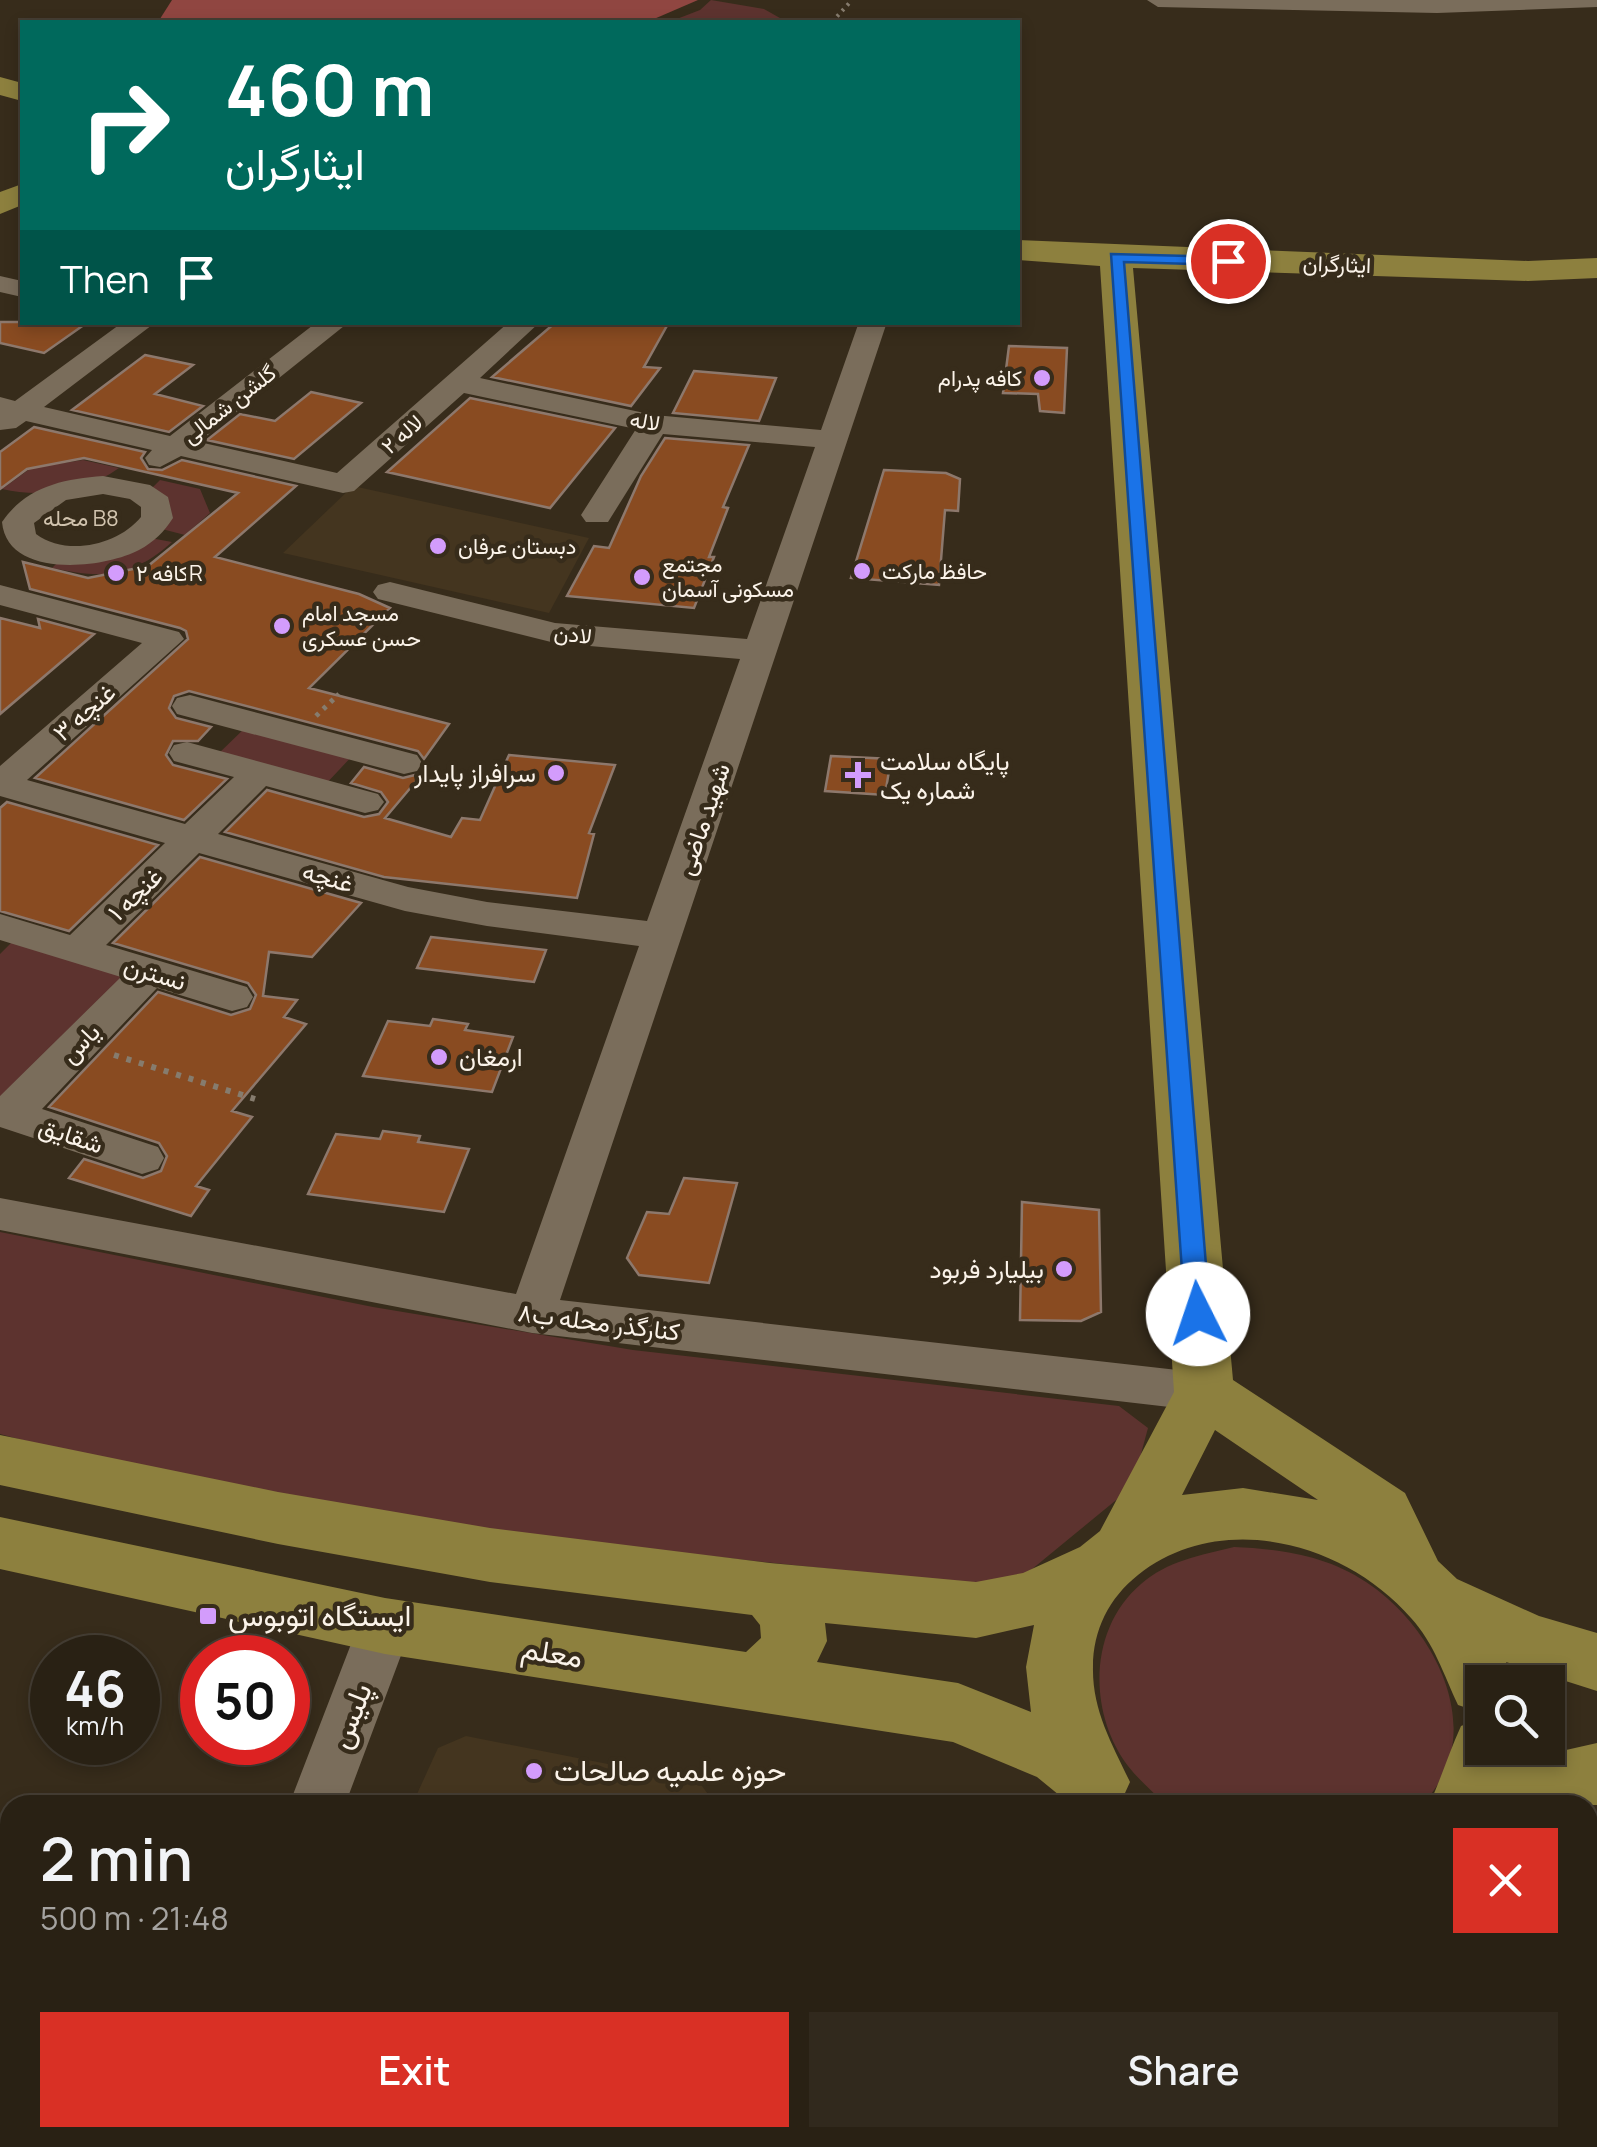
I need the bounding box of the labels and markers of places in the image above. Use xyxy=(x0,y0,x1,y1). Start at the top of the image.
pin xyxy=(1186,219,1271,304)
place label: کافه پدرام xyxy=(938,363,1022,393)
marker: کافه پدرام xyxy=(1031,367,1053,389)
place label: دبستان عرفان xyxy=(458,531,576,561)
marker: دبستان عرفان xyxy=(427,535,449,557)
place label: مجتمع مسکونی آسمان xyxy=(662,549,794,604)
place label: حافظ مارکت xyxy=(882,556,987,586)
place label: کافه ۲R xyxy=(136,558,203,588)
marker: حافظ مارکت xyxy=(851,560,873,582)
marker: کافه ۲R xyxy=(105,562,127,584)
marker: مجتمع مسکونی آسمان xyxy=(631,566,653,588)
place label: مسجد امام حسن عسکری xyxy=(302,598,421,653)
marker: مسجد امام حسن عسکری xyxy=(271,615,293,637)
place label: پایگاه سلامت شماره یک xyxy=(880,743,1009,807)
place label: سرافراز پایدار xyxy=(413,755,536,790)
marker: سرافراز پایدار xyxy=(545,762,567,784)
marker: پایگاه سلامت شماره یک xyxy=(845,762,871,788)
place label: ارمغان xyxy=(459,1039,523,1074)
marker: ارمغان xyxy=(428,1046,450,1068)
place label: بیلیارد فربود xyxy=(930,1251,1044,1286)
marker: بیلیارد فربود xyxy=(1053,1258,1075,1280)
place label: ایستگاه اتوبوس xyxy=(228,1594,411,1635)
marker: ایستگاه اتوبوس xyxy=(197,1605,219,1627)
place label: حوزه علمیه صالحات xyxy=(554,1749,786,1790)
marker: حوزه علمیه صالحات xyxy=(523,1760,545,1782)

